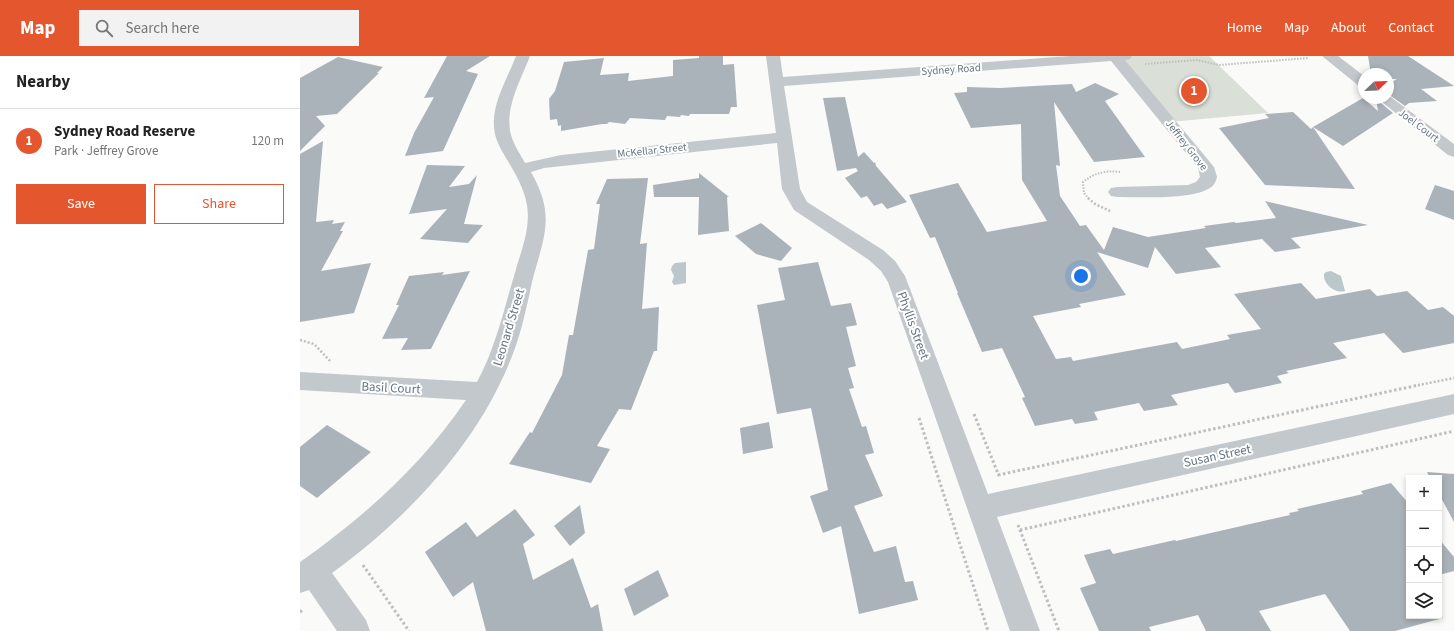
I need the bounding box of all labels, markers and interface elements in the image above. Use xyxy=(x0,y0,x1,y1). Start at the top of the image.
search box xyxy=(79,10,359,46)
text: Map xyxy=(20,15,55,42)
icon: search xyxy=(93,17,115,39)
text: Search here xyxy=(125,18,199,39)
text: Home xyxy=(1227,18,1262,38)
text: Map xyxy=(1284,18,1309,38)
text: About xyxy=(1331,18,1366,38)
text: Contact xyxy=(1388,18,1434,38)
street label: Sydney Road xyxy=(921,60,981,79)
north arrow xyxy=(1358,68,1394,104)
text: Nearby xyxy=(16,70,70,94)
pin: 1 xyxy=(1181,76,1207,106)
street label: Joel Court xyxy=(1395,105,1442,146)
street label: Jeffrey Grove xyxy=(1162,117,1211,174)
text: Sydney Road Reserve xyxy=(54,121,195,142)
text: 1 xyxy=(26,132,32,150)
text: 120 m xyxy=(251,132,284,150)
street label: McKellar Street xyxy=(617,139,688,162)
text: Park · Jeffrey Grove xyxy=(54,142,158,160)
button: Save xyxy=(16,184,146,224)
button: Share xyxy=(154,184,284,224)
your location xyxy=(1071,266,1091,286)
street label: Leonard Street xyxy=(489,286,529,368)
street label: Phyllis Street xyxy=(892,289,934,362)
street label: Basil Court xyxy=(361,377,422,399)
street label: Susan Street xyxy=(1182,440,1253,472)
map controls xyxy=(1406,475,1442,619)
button: + xyxy=(1406,475,1442,511)
button: − xyxy=(1406,511,1442,547)
button: locate xyxy=(1406,547,1442,583)
button: layers xyxy=(1406,583,1442,619)

